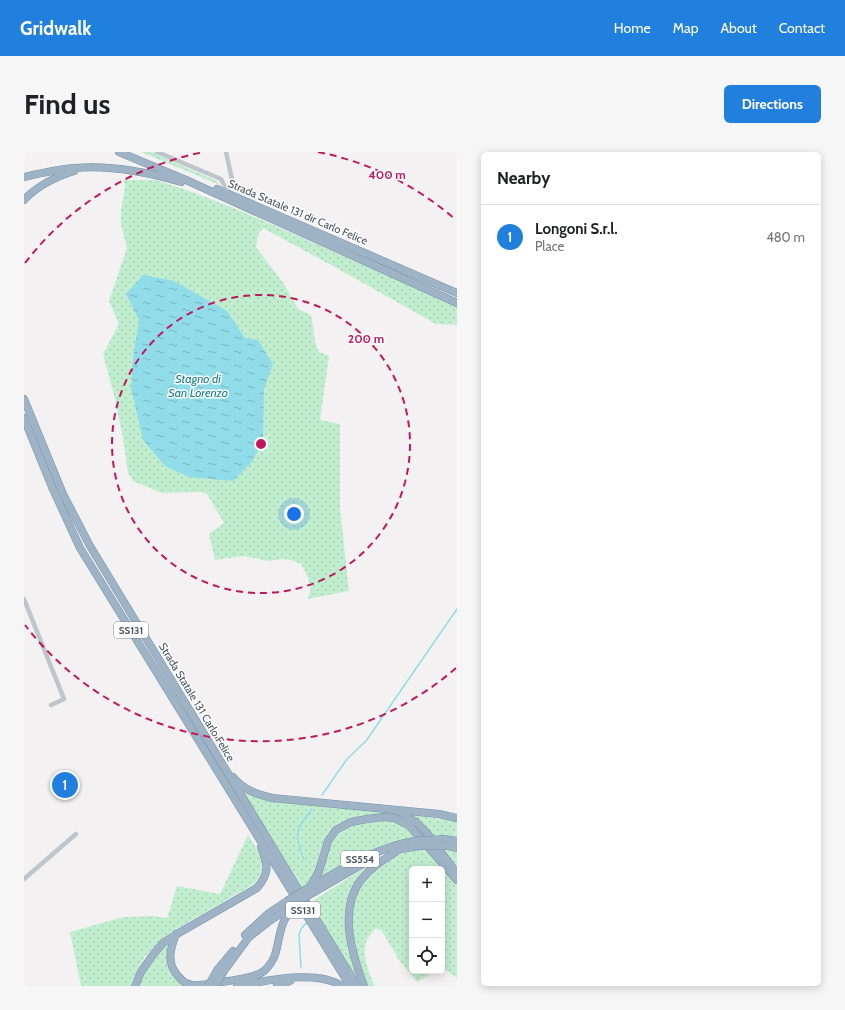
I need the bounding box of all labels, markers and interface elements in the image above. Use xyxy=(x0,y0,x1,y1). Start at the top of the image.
text: Gridwalk xyxy=(20,17,92,40)
text: Home xyxy=(614,19,651,37)
text: Map xyxy=(673,19,698,37)
text: About xyxy=(720,19,757,37)
text: Contact xyxy=(779,19,825,37)
button: Directions xyxy=(724,85,821,123)
text: Find us xyxy=(24,87,110,121)
text: 400 m xyxy=(368,167,406,182)
text: Nearby xyxy=(497,168,550,188)
street label: Strada Statale 131 dir Carlo Felice xyxy=(226,176,370,248)
text: Longoni S.r.l. xyxy=(535,220,618,238)
text: 1 xyxy=(508,229,512,245)
text: 480 m xyxy=(766,229,805,245)
text: Place xyxy=(535,238,564,254)
text: 200 m xyxy=(348,331,384,346)
water label: Stagno di San Lorenzo xyxy=(168,371,228,400)
centre of rings xyxy=(254,437,268,451)
your location xyxy=(284,504,304,524)
road number: SS131 xyxy=(114,622,148,638)
street label: Strada Statale 131 Carlo Felice xyxy=(156,640,238,764)
pin: 1 xyxy=(52,770,78,800)
road number: SS554 xyxy=(341,851,379,867)
map controls xyxy=(409,866,445,974)
button: + xyxy=(409,866,445,902)
road number: SS131 xyxy=(286,902,320,918)
button: − xyxy=(409,902,445,938)
button: locate xyxy=(409,938,445,974)

